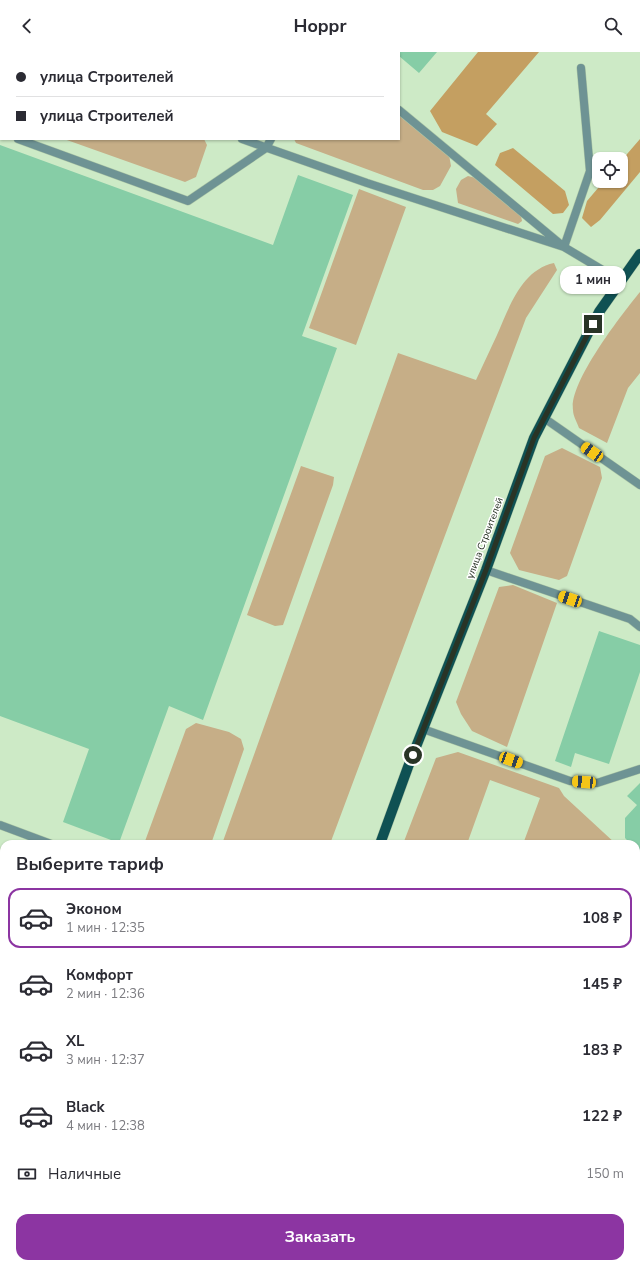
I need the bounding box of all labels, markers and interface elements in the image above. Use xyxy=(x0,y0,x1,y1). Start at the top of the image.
text: Hoppr xyxy=(294,14,346,38)
icon: back xyxy=(16,15,38,37)
icon: search xyxy=(602,15,624,37)
text: улица Строителей xyxy=(40,67,174,87)
text: улица Строителей xyxy=(40,106,174,126)
map controls xyxy=(592,152,628,188)
button: locate xyxy=(592,152,628,188)
callout: 1 мин xyxy=(560,266,626,294)
text: 1 мин xyxy=(575,271,611,289)
route end xyxy=(584,315,602,333)
car xyxy=(579,440,605,464)
street label: улица Строителей xyxy=(463,495,507,581)
car xyxy=(557,589,583,609)
route start xyxy=(404,746,422,764)
car xyxy=(498,750,524,770)
car xyxy=(572,775,596,789)
text: Выберите тариф xyxy=(16,852,164,876)
text: Эконом xyxy=(66,899,122,919)
icon: car xyxy=(18,900,54,936)
text: 108 ₽ xyxy=(582,908,622,928)
text: 1 мин · 12:35 xyxy=(66,919,145,937)
text: Комфорт xyxy=(66,965,133,985)
icon: car xyxy=(18,966,54,1002)
text: 145 ₽ xyxy=(582,974,622,994)
text: 2 мин · 12:36 xyxy=(66,985,145,1003)
text: XL xyxy=(66,1031,85,1051)
icon: car xyxy=(18,1032,54,1068)
text: 183 ₽ xyxy=(582,1040,622,1060)
text: 3 мин · 12:37 xyxy=(66,1051,145,1069)
text: Black xyxy=(66,1097,104,1117)
icon: car xyxy=(18,1098,54,1134)
text: 122 ₽ xyxy=(582,1106,622,1126)
text: 4 мин · 12:38 xyxy=(66,1117,145,1135)
icon: cash xyxy=(16,1163,38,1185)
text: Наличные xyxy=(48,1164,121,1184)
text: 150 m xyxy=(586,1165,624,1183)
button: Заказать xyxy=(16,1214,624,1260)

